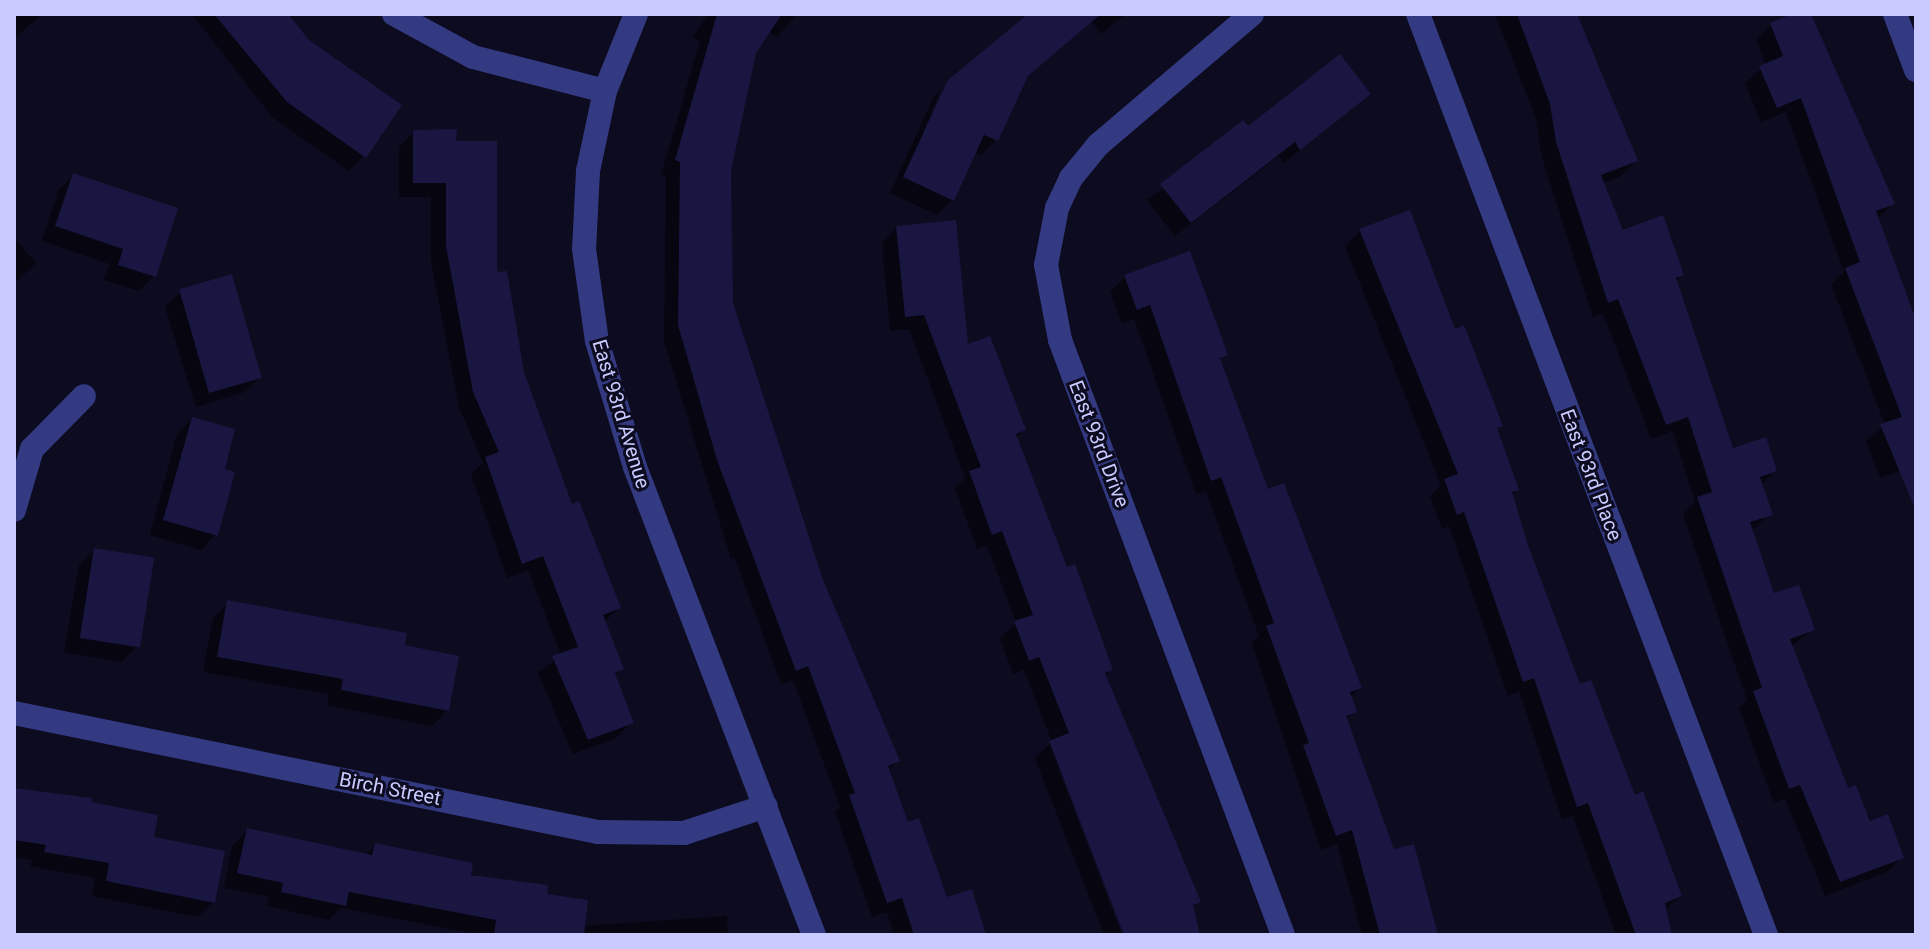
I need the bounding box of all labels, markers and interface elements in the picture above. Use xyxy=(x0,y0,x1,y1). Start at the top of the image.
street label: East 93rd Avenue xyxy=(587,336,655,492)
street label: East 93rd Drive xyxy=(1064,377,1134,511)
street label: East 93rd Place xyxy=(1555,406,1627,544)
street label: Birch Street xyxy=(337,767,443,811)

